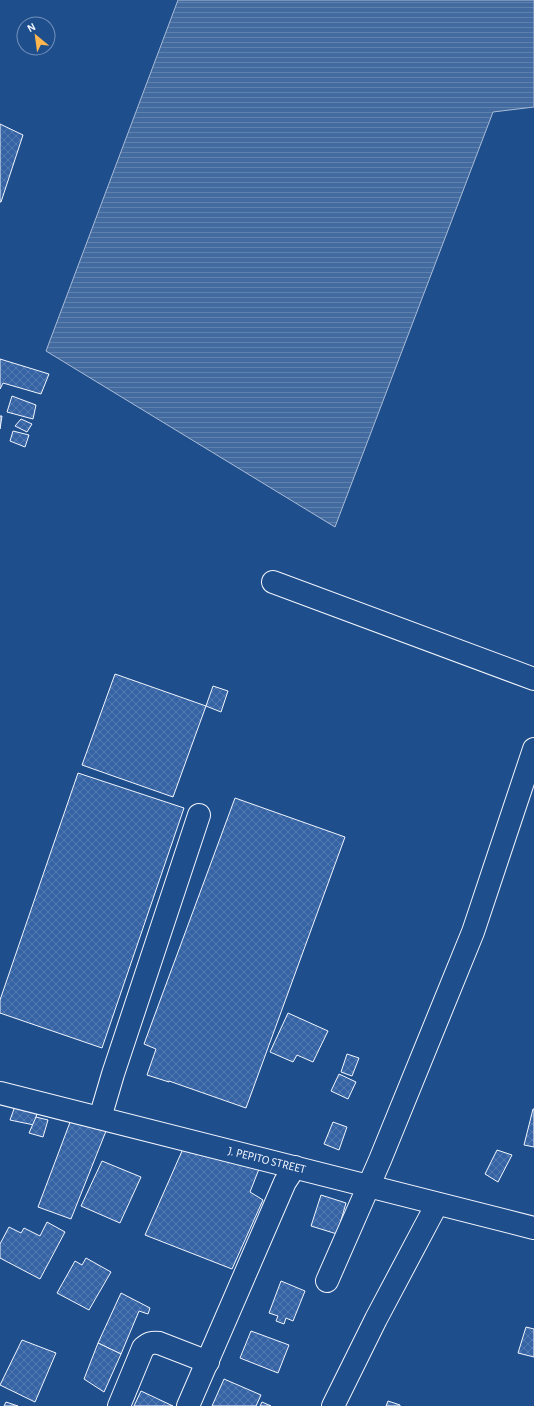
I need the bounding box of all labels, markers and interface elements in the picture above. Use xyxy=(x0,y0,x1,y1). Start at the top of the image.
north arrow xyxy=(16,16,56,56)
text: N xyxy=(25,21,37,34)
street label: J. PEPITO STREET xyxy=(227,1145,307,1176)

